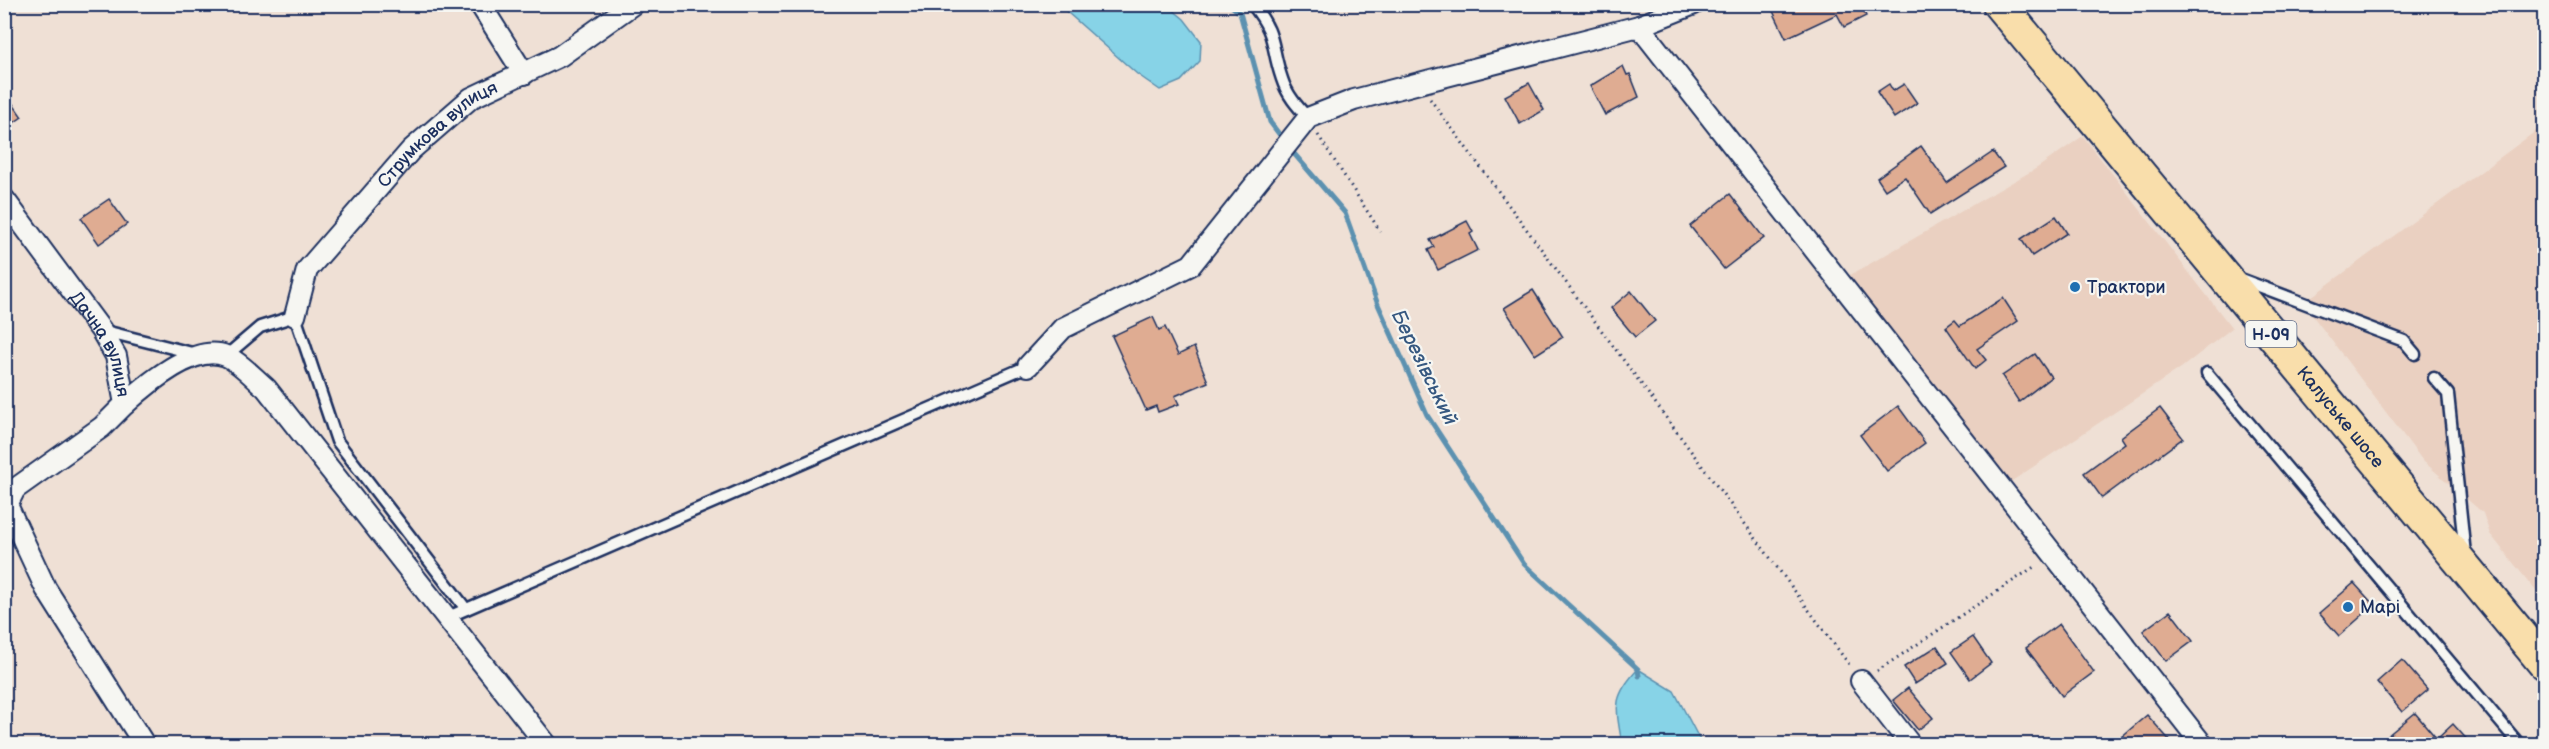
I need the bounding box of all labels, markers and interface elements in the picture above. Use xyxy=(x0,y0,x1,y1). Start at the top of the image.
street label: Струмкова вулиця xyxy=(373,77,501,192)
place label: Трактори xyxy=(2087,277,2165,298)
marker: Трактори xyxy=(2068,280,2082,294)
street label: Дачна вулиця xyxy=(65,287,133,399)
water label: Березівський xyxy=(1386,306,1463,430)
road number: Н-09 xyxy=(2246,321,2296,347)
street label: Калуське шосе xyxy=(2292,362,2388,472)
place label: Марі xyxy=(2360,597,2400,618)
marker: Марі xyxy=(2341,600,2355,614)

